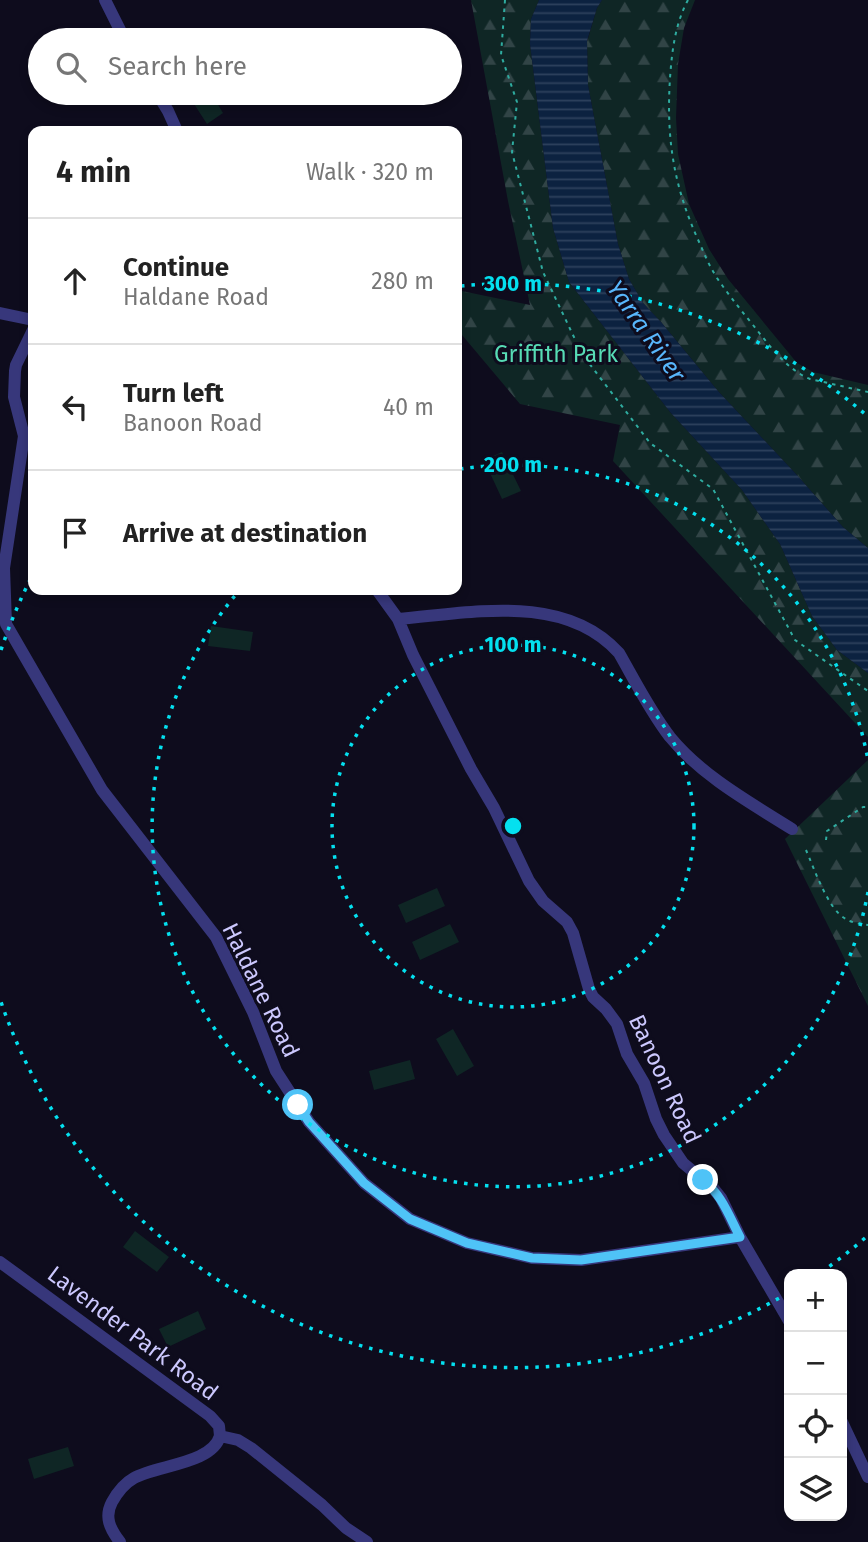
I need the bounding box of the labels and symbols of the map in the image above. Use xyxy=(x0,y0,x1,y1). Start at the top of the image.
text: 300 m xyxy=(483,271,542,297)
water label: Yarra River xyxy=(601,275,691,388)
park label: Griffith Park xyxy=(494,340,618,368)
text: 200 m xyxy=(484,452,542,478)
text: 100 m xyxy=(484,632,542,658)
centre of rings xyxy=(501,814,525,838)
street label: Haldane Road xyxy=(216,918,306,1062)
street label: Banoon Road xyxy=(623,1010,707,1148)
route start xyxy=(282,1089,313,1120)
route end xyxy=(687,1164,718,1195)
street label: Lavender Park Road xyxy=(42,1260,224,1406)

